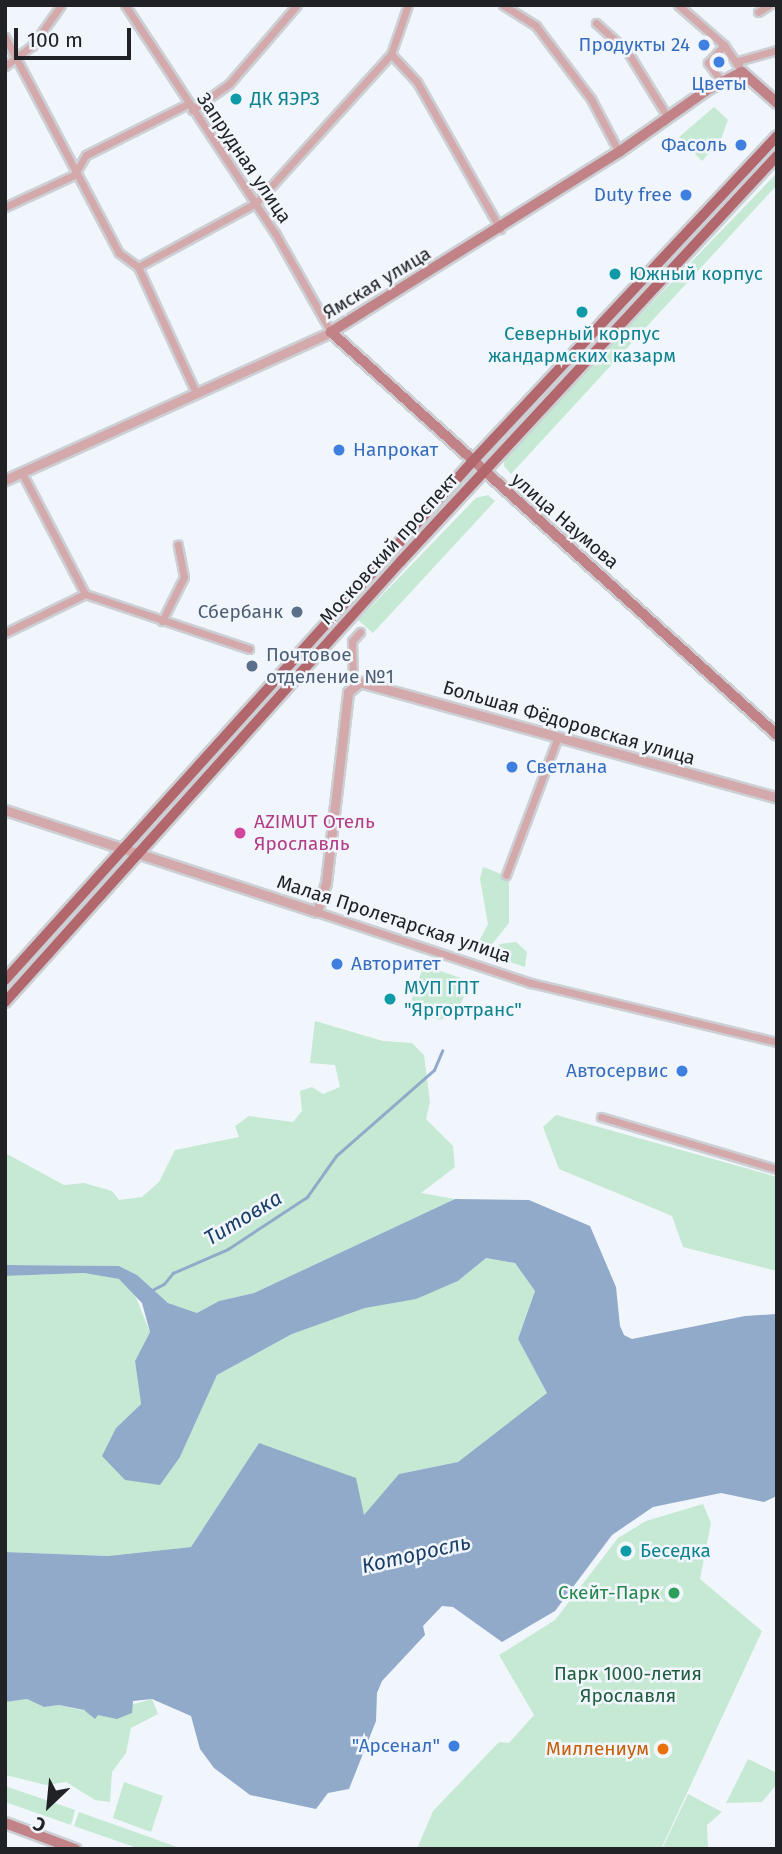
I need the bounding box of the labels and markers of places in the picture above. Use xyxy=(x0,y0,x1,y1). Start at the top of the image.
place label: Продукты 24 xyxy=(579,34,690,56)
marker: Продукты 24 xyxy=(696,37,712,53)
marker: Цветы xyxy=(711,54,727,70)
place label: Цветы xyxy=(691,73,747,95)
place label: ДК ЯЭРЗ xyxy=(250,88,320,110)
marker: ДК ЯЭРЗ xyxy=(228,91,244,107)
place label: Фасоль xyxy=(661,134,727,156)
marker: Фасоль xyxy=(733,137,749,153)
place label: Duty free xyxy=(594,184,672,206)
marker: Duty free xyxy=(678,187,694,203)
place label: Южный корпус xyxy=(629,263,763,285)
marker: Южный корпус xyxy=(607,266,623,282)
marker: Северный корпус жандармских казарм xyxy=(574,304,590,320)
place label: Северный корпус жандармских казарм xyxy=(488,323,676,367)
place label: Напрокат xyxy=(353,439,438,461)
marker: Напрокат xyxy=(331,442,347,458)
place label: Сбербанк xyxy=(198,601,283,623)
marker: Сбербанк xyxy=(289,604,305,620)
place label: Почтовое отделение №1 xyxy=(266,644,394,688)
marker: Почтовое отделение №1 xyxy=(244,658,260,674)
place label: Светлана xyxy=(526,756,607,778)
marker: Светлана xyxy=(504,759,520,775)
place label: AZIMUT Отель Ярославль xyxy=(254,811,375,855)
marker: AZIMUT Отель Ярославль xyxy=(232,825,248,841)
place label: Авторитет xyxy=(351,953,441,975)
marker: Авторитет xyxy=(329,956,345,972)
place label: МУП ГПТ "Яргортранс" xyxy=(404,977,522,1021)
marker: МУП ГПТ "Яргортранс" xyxy=(382,991,398,1007)
place label: Автосервис xyxy=(566,1060,668,1082)
marker: Автосервис xyxy=(674,1063,690,1079)
place label: Беседка xyxy=(640,1540,711,1562)
marker: Беседка xyxy=(618,1543,634,1559)
place label: Скейт-Парк xyxy=(558,1582,660,1604)
marker: Скейт-Парк xyxy=(666,1585,682,1601)
place label: "Арсенал" xyxy=(352,1735,440,1757)
marker: "Арсенал" xyxy=(446,1738,462,1754)
place label: Миллениум xyxy=(546,1738,649,1760)
marker: Миллениум xyxy=(655,1741,671,1757)

